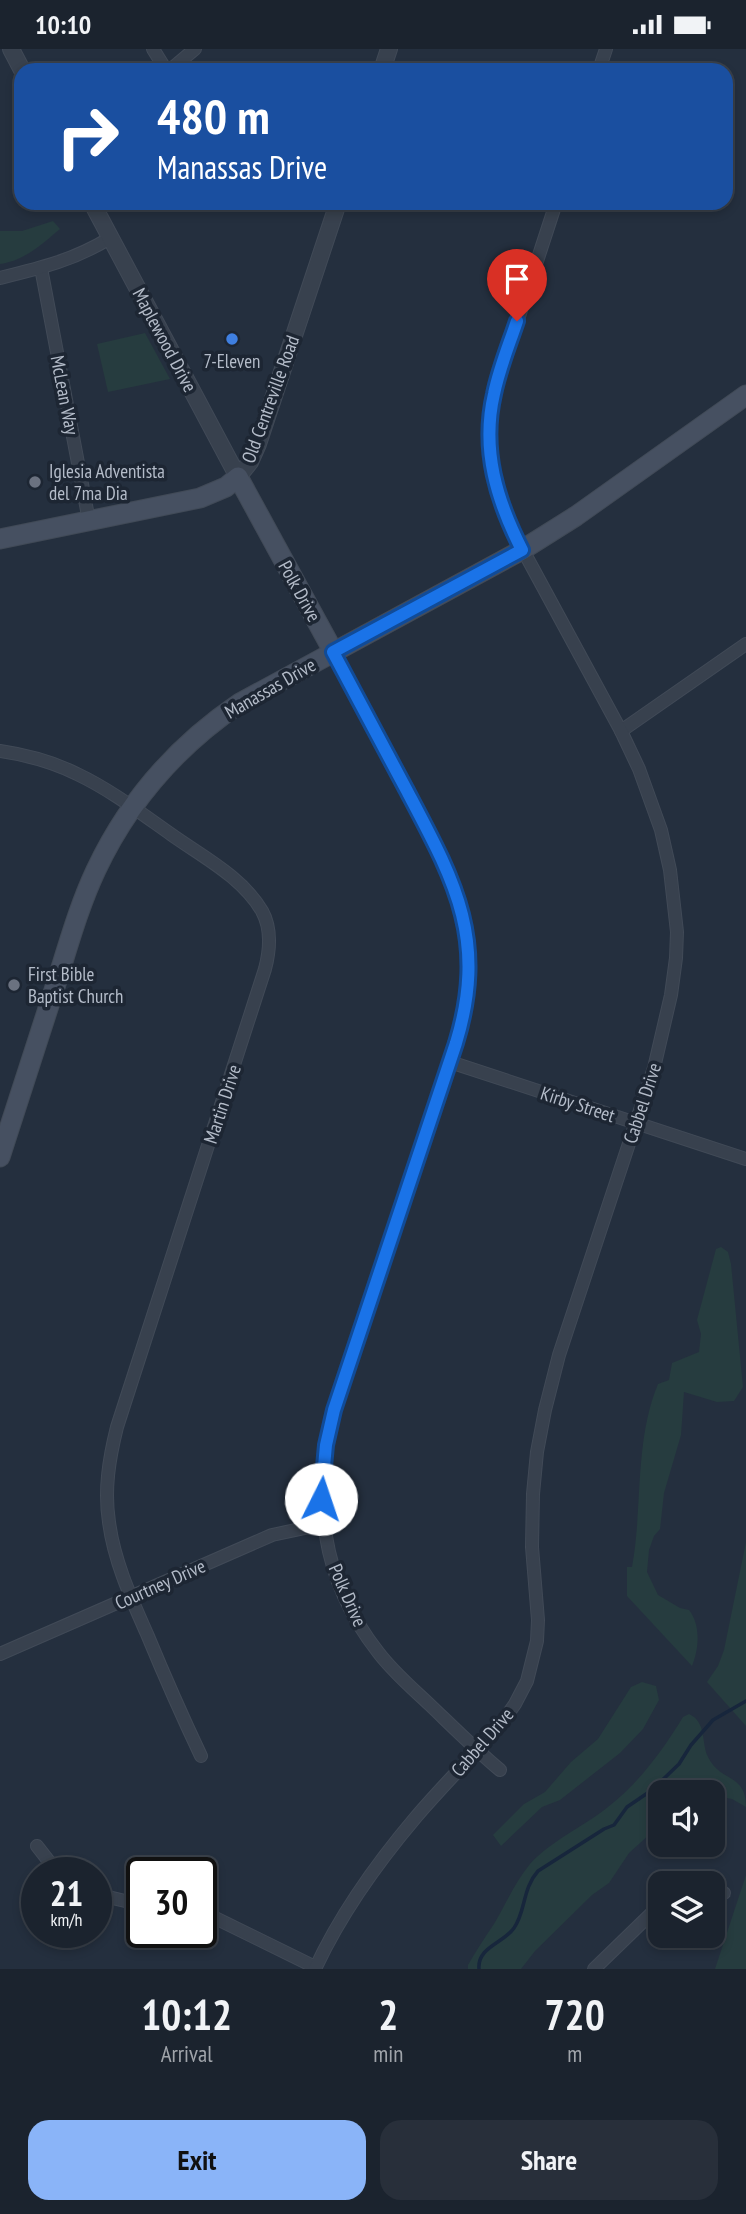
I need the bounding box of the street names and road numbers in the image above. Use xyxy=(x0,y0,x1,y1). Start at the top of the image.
street label: Maplewood Drive xyxy=(128,284,203,396)
street label: Old Centreville Road xyxy=(236,332,304,466)
street label: McLean Way xyxy=(46,353,85,438)
street label: Polk Drive xyxy=(273,556,327,626)
street label: Manassas Drive xyxy=(220,652,320,724)
street label: Cabbel Drive xyxy=(618,1060,666,1146)
street label: Martin Drive xyxy=(198,1061,246,1147)
street label: Kirby Street xyxy=(538,1081,619,1128)
street label: Courtney Drive xyxy=(111,1553,209,1615)
street label: Polk Drive xyxy=(324,1560,372,1630)
street label: Cabbel Drive xyxy=(446,1703,519,1781)

